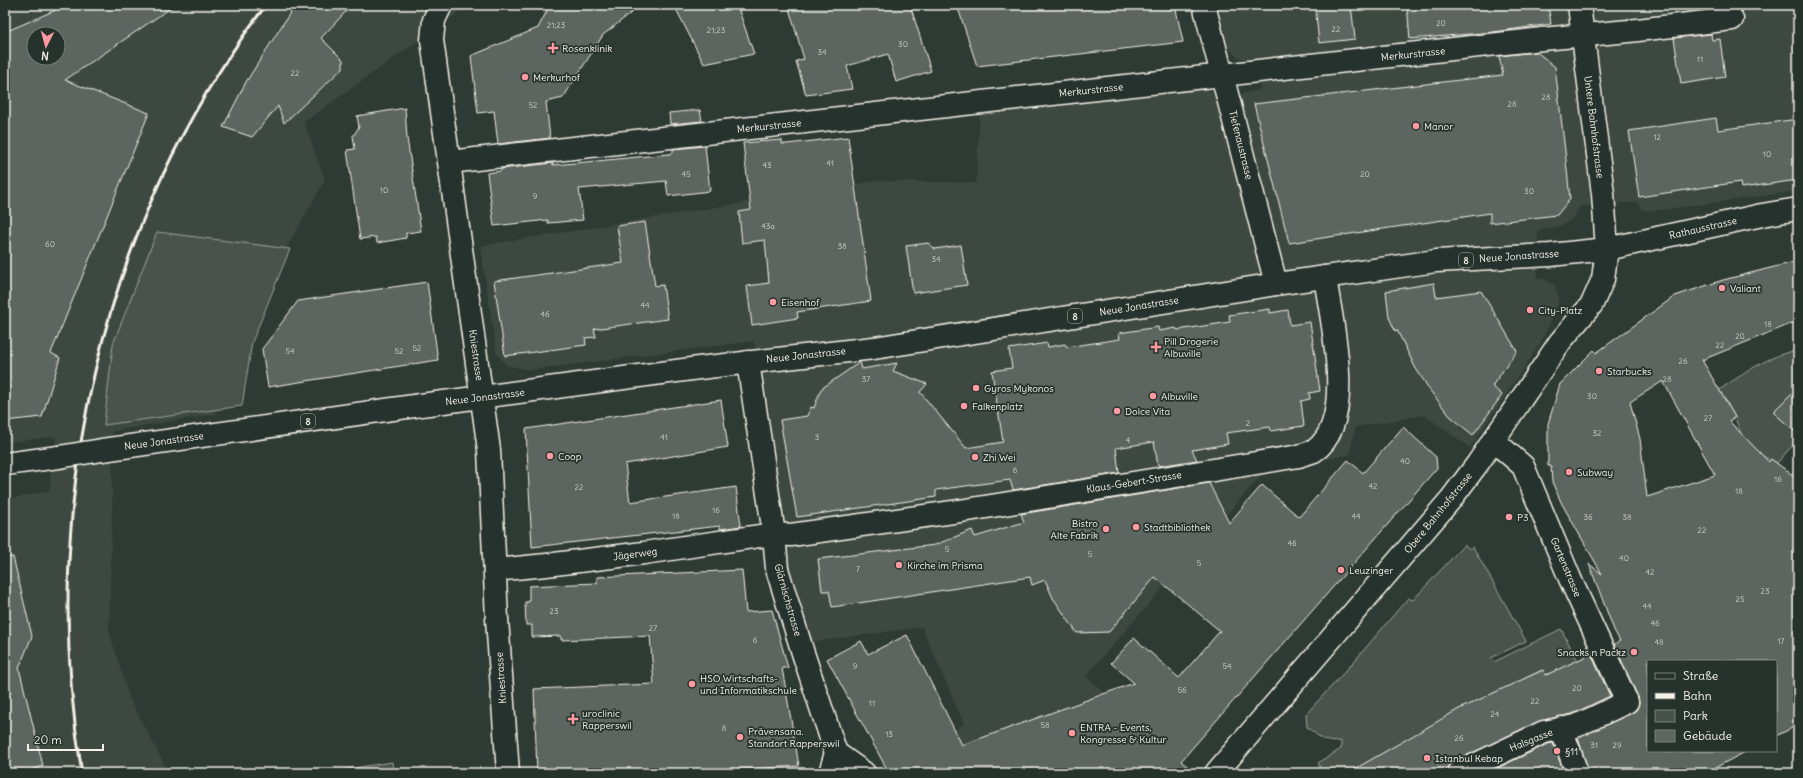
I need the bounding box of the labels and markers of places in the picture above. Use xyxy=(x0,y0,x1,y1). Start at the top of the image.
marker: Rosenklinik xyxy=(547,42,559,54)
place label: Rosenklinik xyxy=(562,42,612,55)
place label: Merkurhof xyxy=(533,71,581,84)
marker: Merkurhof xyxy=(520,72,530,82)
place label: Manor xyxy=(1424,120,1453,133)
marker: Manor xyxy=(1411,121,1421,131)
place label: Valiant xyxy=(1730,282,1761,295)
marker: Valiant xyxy=(1717,283,1727,293)
place label: Eisenhof xyxy=(781,296,820,309)
marker: Eisenhof xyxy=(768,297,778,307)
place label: City-Platz xyxy=(1538,304,1582,317)
marker: City-Platz xyxy=(1525,305,1535,315)
place label: Pill Drogerie Albuville xyxy=(1164,335,1219,360)
marker: Pill Drogerie Albuville xyxy=(1151,342,1161,352)
place label: Starbucks xyxy=(1607,365,1652,378)
marker: Starbucks xyxy=(1594,366,1604,376)
place label: Gyros Mykonos xyxy=(984,382,1054,395)
marker: Gyros Mykonos xyxy=(971,383,981,393)
place label: Albuville xyxy=(1161,390,1198,403)
marker: Albuville xyxy=(1148,391,1158,401)
place label: Falkenplatz xyxy=(972,400,1023,413)
marker: Falkenplatz xyxy=(959,401,969,411)
place label: Dolce Vita xyxy=(1125,405,1170,418)
marker: Dolce Vita xyxy=(1112,406,1122,416)
place label: Coop xyxy=(558,450,582,463)
marker: Coop xyxy=(545,451,555,461)
place label: Zhi Wei xyxy=(983,451,1015,464)
marker: Zhi Wei xyxy=(970,452,980,462)
place label: Subway xyxy=(1577,466,1613,479)
marker: Subway xyxy=(1564,467,1574,477)
place label: P3 xyxy=(1517,511,1529,524)
marker: P3 xyxy=(1504,512,1514,522)
place label: Bistro Alte Fabrik xyxy=(1050,517,1098,542)
place label: Stadtbibliothek xyxy=(1144,521,1211,534)
marker: Stadtbibliothek xyxy=(1131,522,1141,532)
marker: Bistro Alte Fabrik xyxy=(1101,524,1111,534)
place label: Kirche im Prisma xyxy=(907,559,983,572)
marker: Kirche im Prisma xyxy=(894,560,904,570)
place label: Leuzinger xyxy=(1349,564,1393,577)
marker: Leuzinger xyxy=(1336,565,1346,575)
place label: Snacks n Packz xyxy=(1557,646,1626,659)
marker: Snacks n Packz xyxy=(1629,647,1639,657)
place label: HSO Wirtschafts- und Informatikschule xyxy=(700,672,797,697)
marker: HSO Wirtschafts- und Informatikschule xyxy=(687,679,697,689)
place label: uroclinic Rapperswil xyxy=(582,707,632,732)
marker: uroclinic Rapperswil xyxy=(567,713,579,725)
place label: ENTRA - Events, Kongresse & Kultur xyxy=(1080,721,1167,746)
place label: Prävensana. Standort Rapperswil xyxy=(748,725,839,750)
marker: ENTRA - Events, Kongresse & Kultur xyxy=(1067,728,1077,738)
marker: Prävensana. Standort Rapperswil xyxy=(735,732,745,742)
place label: §11 xyxy=(1565,745,1578,758)
marker: §11 xyxy=(1552,746,1562,756)
place label: Istanbul Kebap xyxy=(1435,752,1503,765)
marker: Istanbul Kebap xyxy=(1422,753,1432,763)

